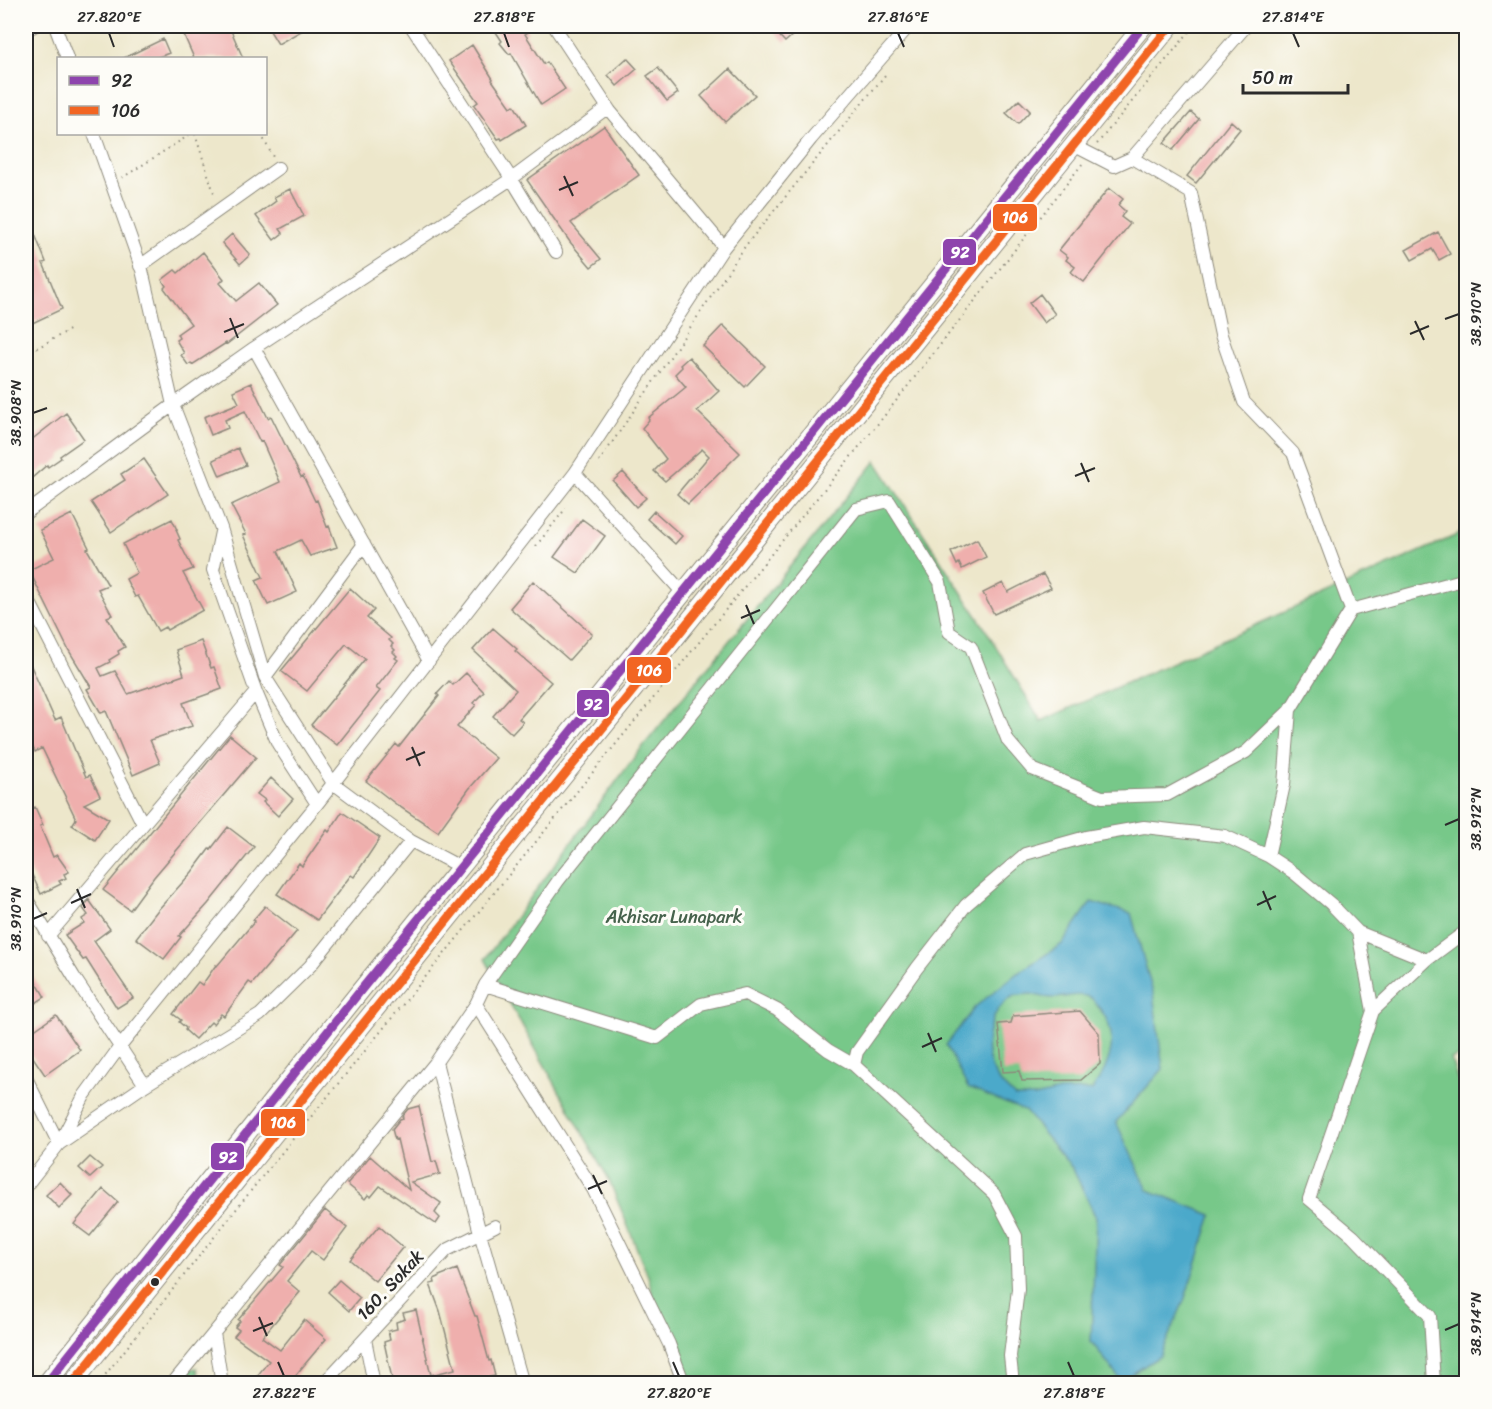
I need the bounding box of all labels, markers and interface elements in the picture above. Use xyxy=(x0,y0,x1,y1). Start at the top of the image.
text: 27.820°E xyxy=(77,4,143,30)
text: 27.818°E xyxy=(473,4,536,30)
text: 27.816°E xyxy=(868,4,930,30)
text: 27.814°E xyxy=(1262,4,1325,30)
legend xyxy=(57,57,267,135)
scale bar xyxy=(1243,57,1348,95)
text: 50 m xyxy=(1252,62,1293,94)
text: 92 xyxy=(111,65,132,97)
text: 106 xyxy=(111,95,140,127)
line badge: 106 xyxy=(992,203,1038,232)
text: 106 xyxy=(1002,203,1028,232)
line badge: 92 xyxy=(942,238,977,266)
text: 92 xyxy=(950,238,970,267)
text: 38.910°N xyxy=(1463,282,1489,346)
text: 38.908°N xyxy=(3,379,29,446)
line badge: 106 xyxy=(626,656,672,684)
text: 106 xyxy=(636,656,662,685)
line badge: 92 xyxy=(576,689,610,718)
text: 92 xyxy=(583,690,603,719)
text: 38.912°N xyxy=(1463,787,1489,850)
text: 38.910°N xyxy=(3,887,29,951)
park label: Akhisar Lunapark xyxy=(605,901,743,933)
line badge: 106 xyxy=(260,1108,306,1137)
text: 106 xyxy=(270,1108,296,1137)
line badge: 92 xyxy=(210,1142,245,1171)
text: 92 xyxy=(218,1143,238,1172)
street label: 160. Sokak xyxy=(348,1242,432,1328)
unlabelled marker xyxy=(149,1276,161,1288)
text: 38.914°N xyxy=(1463,1292,1489,1356)
text: 27.822°E xyxy=(253,1380,317,1406)
text: 27.820°E xyxy=(647,1380,713,1406)
text: 27.818°E xyxy=(1043,1380,1106,1406)

